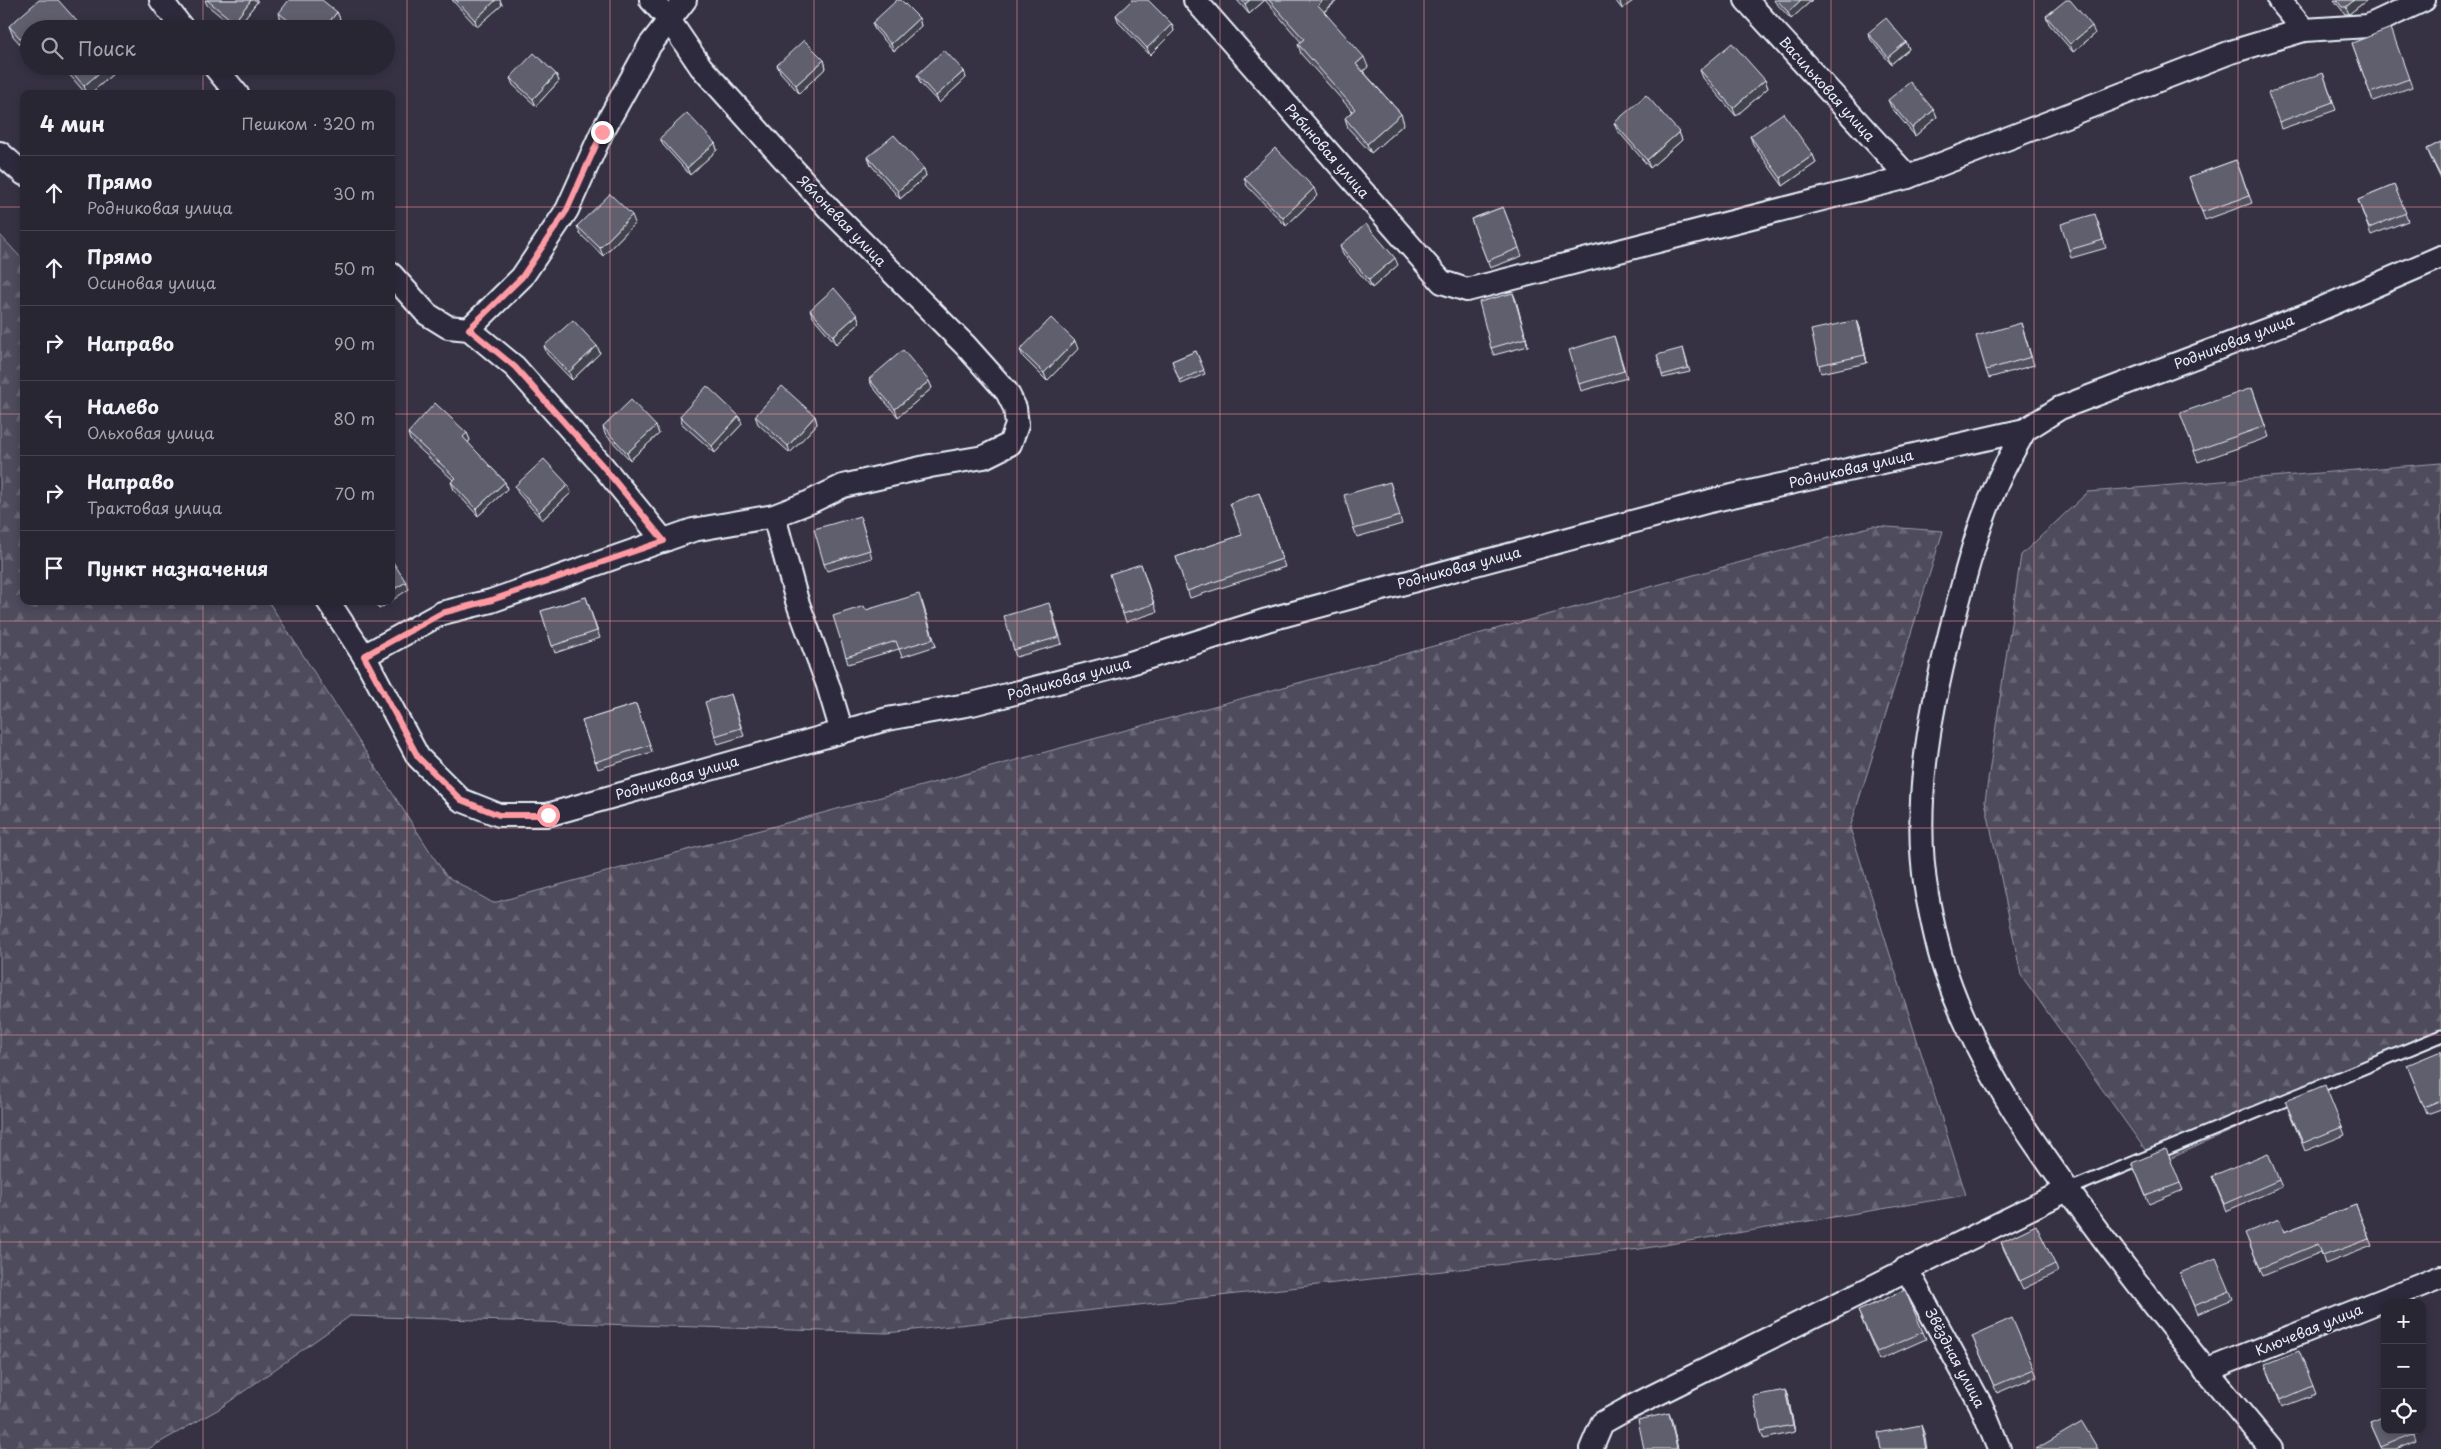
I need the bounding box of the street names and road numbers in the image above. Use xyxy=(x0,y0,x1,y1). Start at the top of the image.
street label: Васильковая улица xyxy=(1774,32,1880,146)
street label: Рябиновая улица xyxy=(1280,99,1375,203)
street label: Яблоневая улица xyxy=(793,170,892,271)
street label: Родниковая улица xyxy=(2171,309,2297,374)
street label: Родниковая улица xyxy=(1787,444,1915,493)
street label: Родниковая улица xyxy=(1395,541,1523,594)
street label: Родниковая улица xyxy=(1005,652,1133,705)
street label: Родниковая улица xyxy=(613,750,741,805)
street label: Ключевая улица xyxy=(2252,1298,2366,1361)
street label: Звёздная улица xyxy=(1920,1304,1991,1412)

